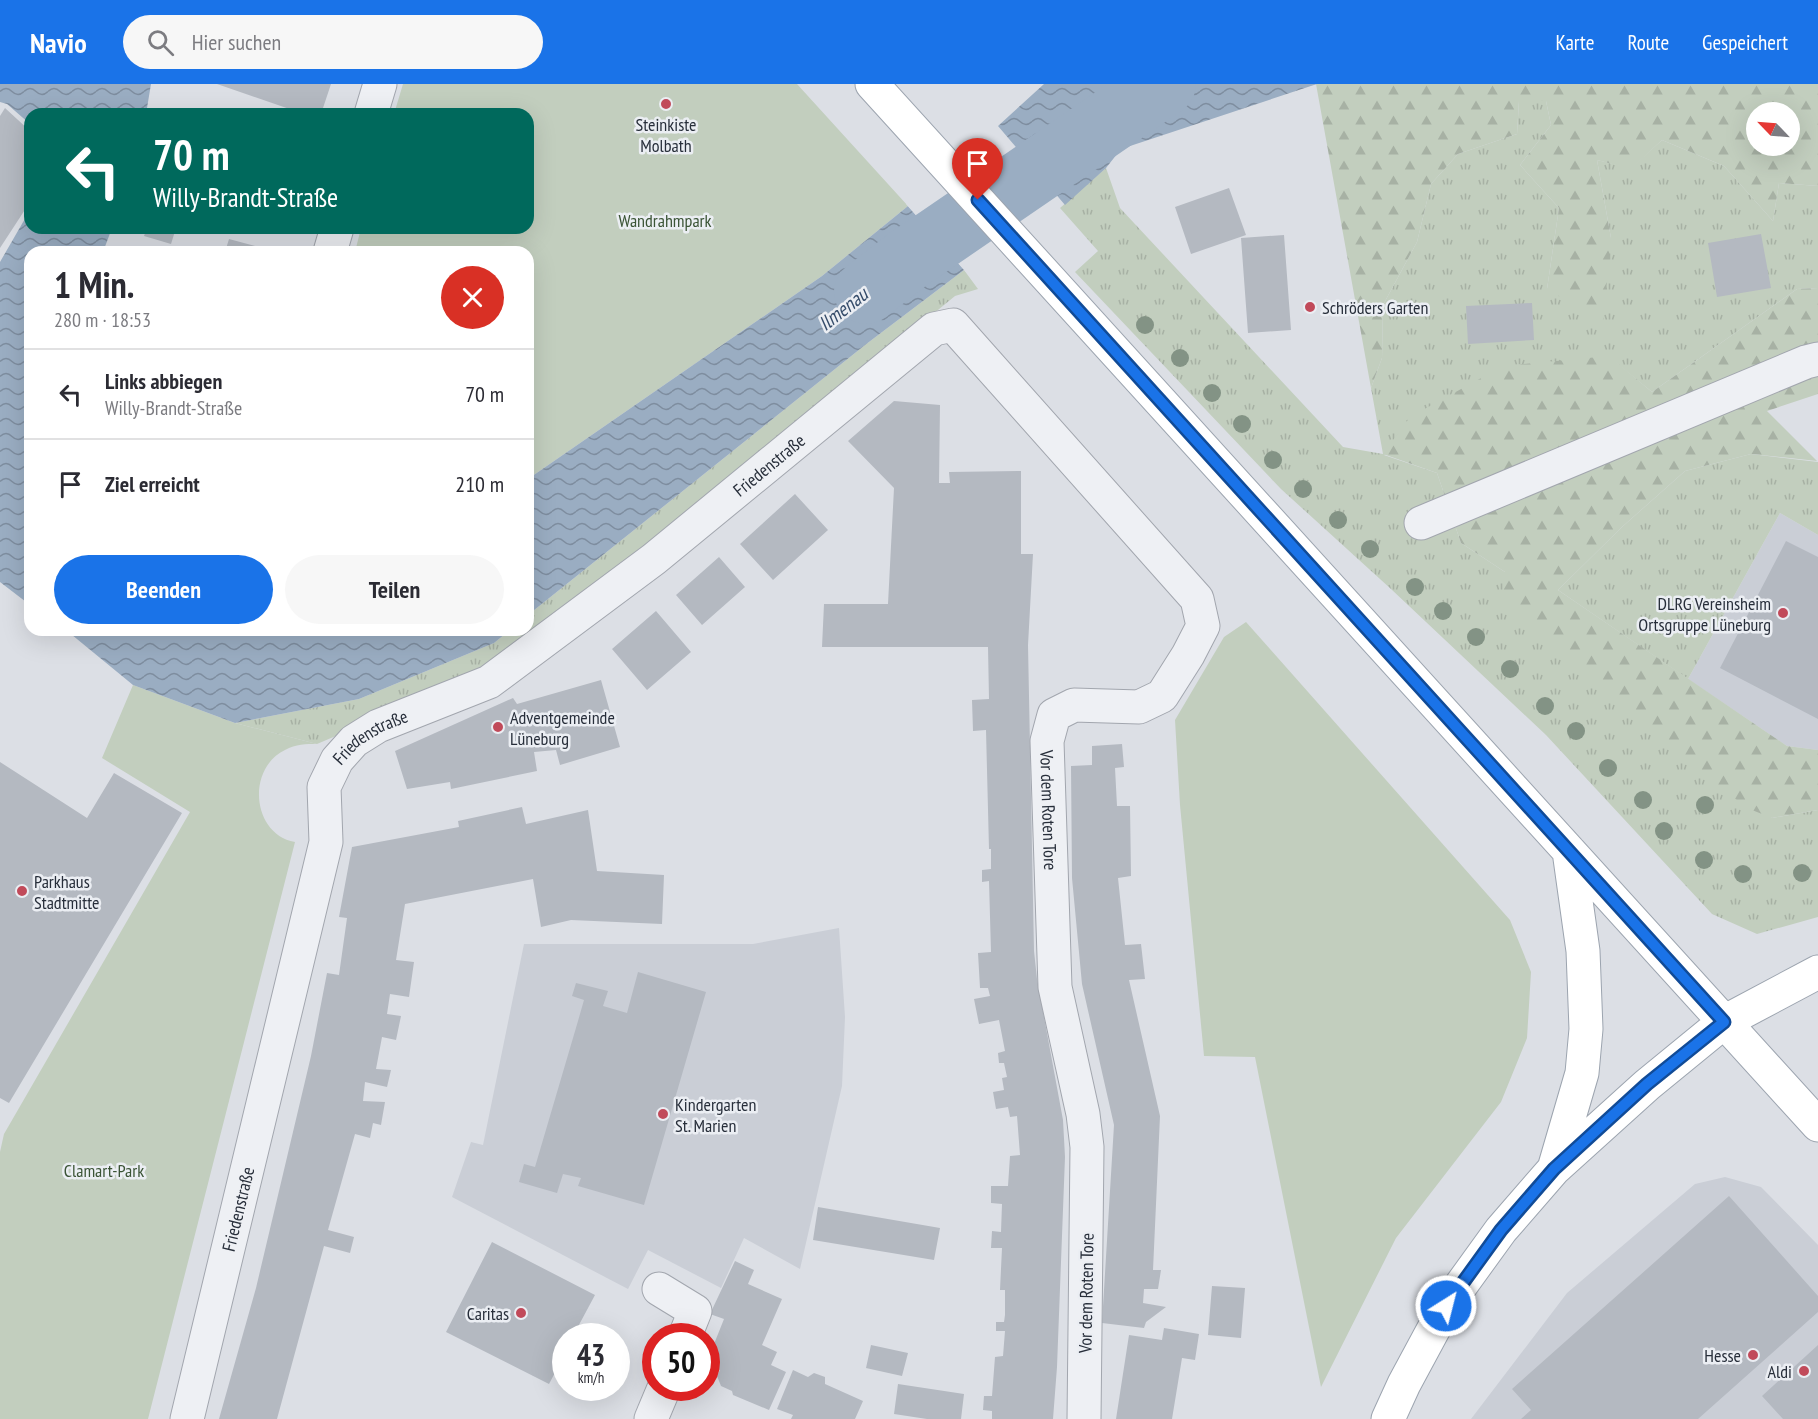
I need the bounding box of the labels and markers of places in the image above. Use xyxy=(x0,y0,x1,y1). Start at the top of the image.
marker: Steinkiste Molbath xyxy=(659,97,673,111)
place label: Steinkiste Molbath xyxy=(636,113,696,157)
pin xyxy=(952,138,1003,200)
place label: Schröders Garten xyxy=(1322,296,1428,319)
marker: Schröders Garten xyxy=(1303,300,1317,314)
place label: DLRG Vereinsheim Ortsgruppe Lüneburg xyxy=(1638,592,1771,636)
marker: DLRG Vereinsheim Ortsgruppe Lüneburg xyxy=(1776,606,1790,620)
place label: Adventgemeinde Lüneburg xyxy=(510,706,615,750)
marker: Adventgemeinde Lüneburg xyxy=(491,720,505,734)
place label: Parkhaus Stadtmitte xyxy=(34,870,99,914)
marker: Parkhaus Stadtmitte xyxy=(15,884,29,898)
place label: Kindergarten St. Marien xyxy=(675,1093,756,1137)
marker: Kindergarten St. Marien xyxy=(656,1107,670,1121)
place label: Caritas xyxy=(467,1302,509,1325)
marker: Caritas xyxy=(514,1306,528,1320)
place label: Hesse xyxy=(1704,1344,1741,1367)
marker: Hesse xyxy=(1746,1348,1760,1362)
place label: Aldi xyxy=(1768,1360,1792,1383)
marker: Aldi xyxy=(1797,1364,1811,1378)

